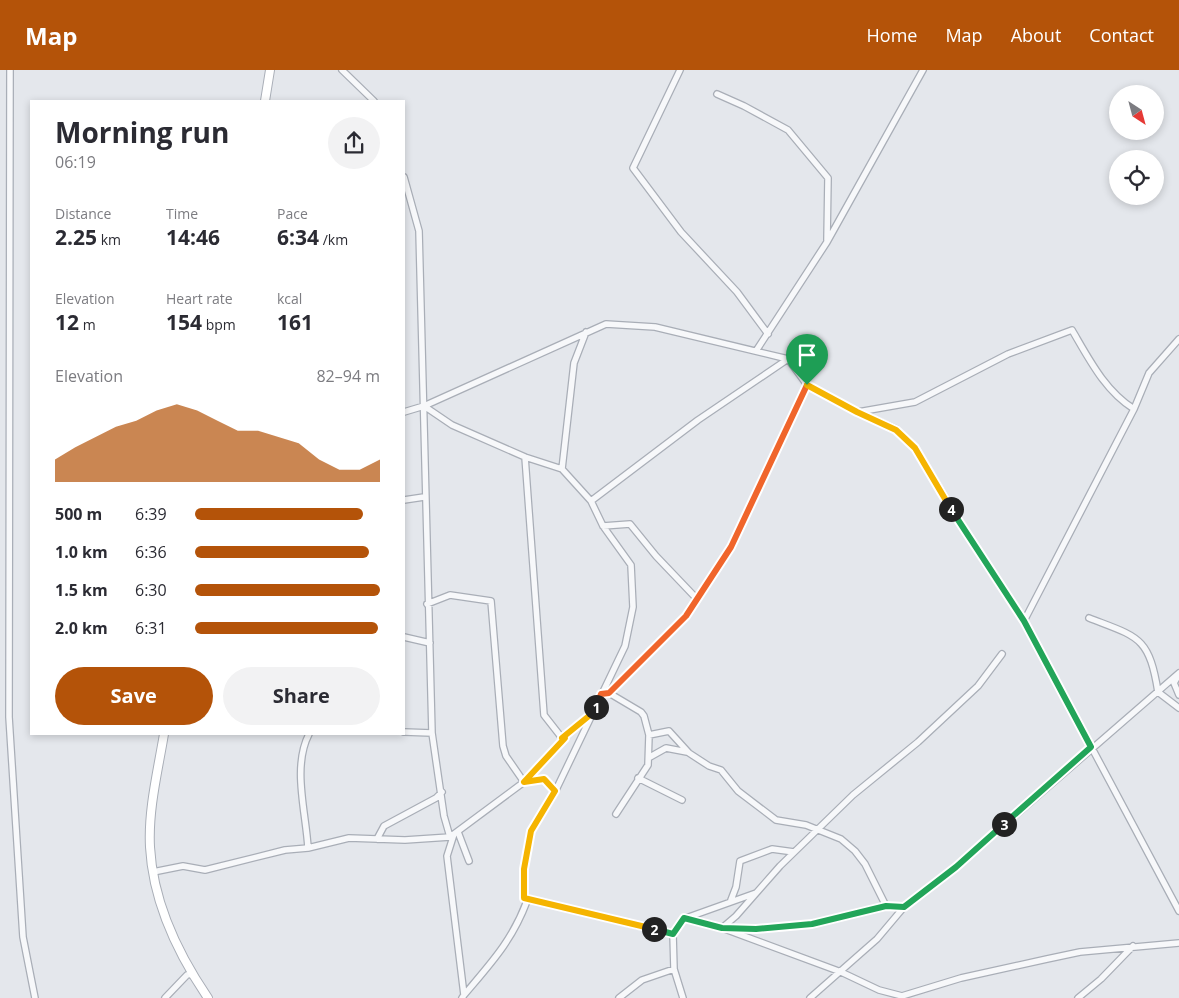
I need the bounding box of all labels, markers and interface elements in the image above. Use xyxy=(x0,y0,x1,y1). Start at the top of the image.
text: Map xyxy=(25,19,77,52)
text: Home xyxy=(867,23,917,47)
text: Map xyxy=(945,23,983,47)
text: About xyxy=(1011,23,1061,47)
text: Contact xyxy=(1089,23,1154,47)
north arrow xyxy=(1109,85,1164,140)
map controls xyxy=(1109,85,1164,205)
text: Morning run xyxy=(55,113,229,151)
button: share xyxy=(328,117,380,169)
button: locate xyxy=(1109,150,1164,205)
text: 06:19 xyxy=(55,151,96,173)
text: Distance xyxy=(55,204,111,223)
text: Time xyxy=(166,204,198,223)
text: Pace xyxy=(277,204,308,223)
text: 2.25 xyxy=(55,223,97,251)
text: 14:46 xyxy=(166,223,220,251)
text: 6:34 xyxy=(277,223,319,251)
text: km xyxy=(97,230,121,249)
text: /km xyxy=(319,230,348,249)
text: Elevation xyxy=(55,289,114,308)
text: Heart rate xyxy=(166,289,233,308)
text: kcal xyxy=(277,289,302,308)
text: 12 xyxy=(55,308,79,336)
text: 154 xyxy=(166,308,202,336)
text: 161 xyxy=(277,308,313,336)
text: m xyxy=(79,315,96,334)
text: bpm xyxy=(202,315,236,334)
pin xyxy=(786,334,828,385)
icon: arrive xyxy=(793,341,821,369)
text: Elevation xyxy=(55,365,123,387)
text: 82–94 m xyxy=(316,365,380,387)
pin: 4 xyxy=(938,496,964,522)
text: 4 xyxy=(947,500,956,519)
text: 500 m xyxy=(55,503,102,525)
text: 6:39 xyxy=(135,503,167,525)
text: 1.0 km xyxy=(55,541,108,563)
text: 6:36 xyxy=(135,541,167,563)
text: 1.5 km xyxy=(55,579,108,601)
text: 6:30 xyxy=(135,579,167,601)
text: 2.0 km xyxy=(55,617,108,639)
text: 6:31 xyxy=(135,617,167,639)
button: Save xyxy=(55,667,213,725)
button: Share xyxy=(223,667,380,725)
pin: 1 xyxy=(584,694,608,720)
text: 1 xyxy=(592,698,601,717)
pin: 3 xyxy=(992,812,1016,836)
text: 3 xyxy=(1000,815,1009,834)
pin: 2 xyxy=(642,916,666,942)
text: 2 xyxy=(650,920,659,939)

